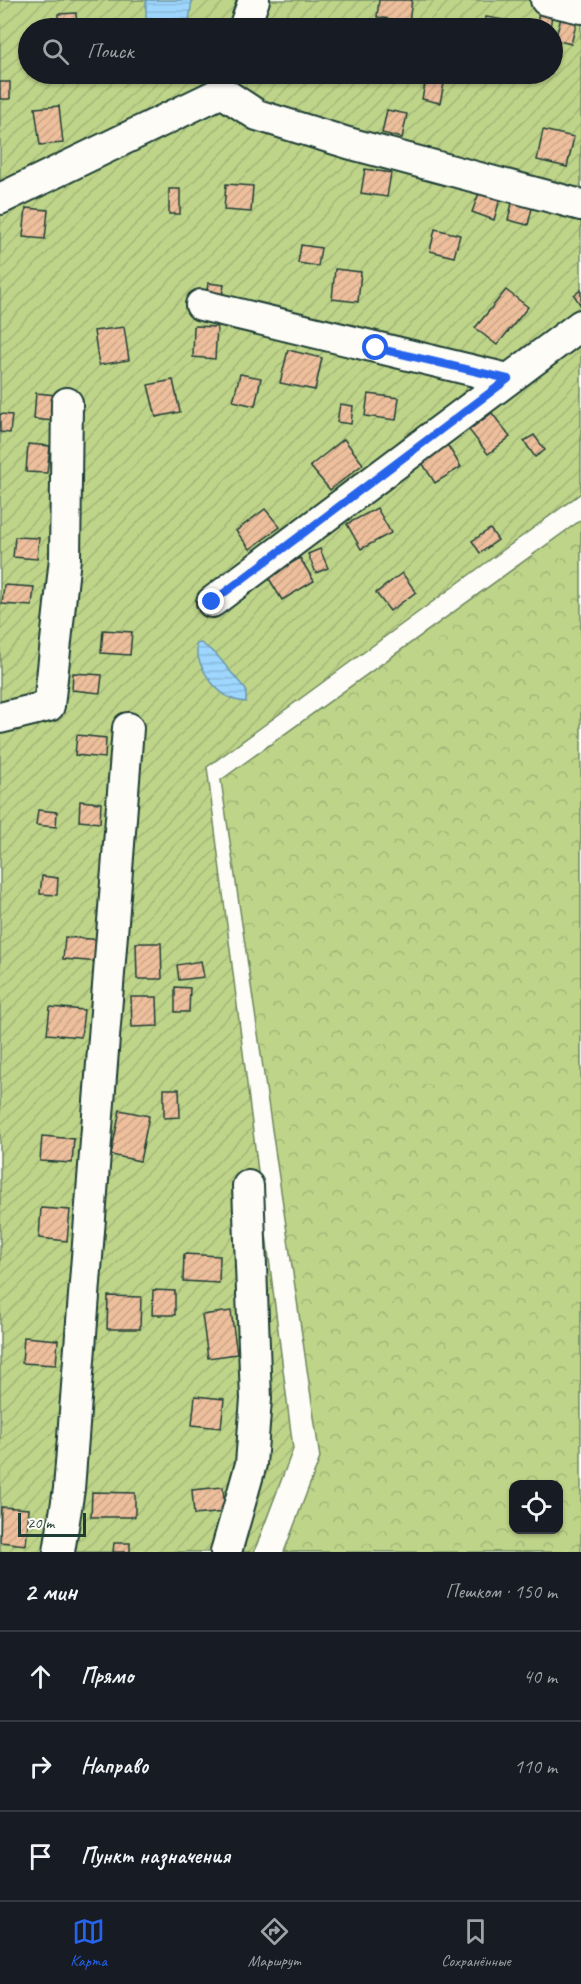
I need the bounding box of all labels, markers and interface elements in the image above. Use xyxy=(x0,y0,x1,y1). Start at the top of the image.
search box xyxy=(18,18,563,84)
icon: search xyxy=(39,35,72,68)
text: Поиск xyxy=(87,37,133,65)
route start xyxy=(362,334,388,360)
route end xyxy=(198,588,224,614)
map controls xyxy=(509,1480,563,1534)
button: locate xyxy=(509,1480,563,1534)
scale bar xyxy=(18,1510,86,1538)
text: 20 m xyxy=(27,1513,54,1533)
text: 2 мин xyxy=(24,1575,77,1608)
text: Пешком · 150 m xyxy=(445,1579,557,1604)
icon: ahead xyxy=(24,1660,57,1693)
text: Прямо xyxy=(81,1662,133,1690)
text: 40 m xyxy=(523,1664,557,1689)
icon: right xyxy=(24,1750,57,1783)
text: Направо xyxy=(81,1752,148,1780)
text: 110 m xyxy=(514,1754,557,1779)
icon: arrive xyxy=(24,1840,57,1873)
text: Пункт назначения xyxy=(81,1842,230,1870)
tab: Карта xyxy=(70,1915,107,1971)
tab: Маршрут xyxy=(248,1915,300,1971)
tab: Сохранённые xyxy=(441,1915,511,1971)

